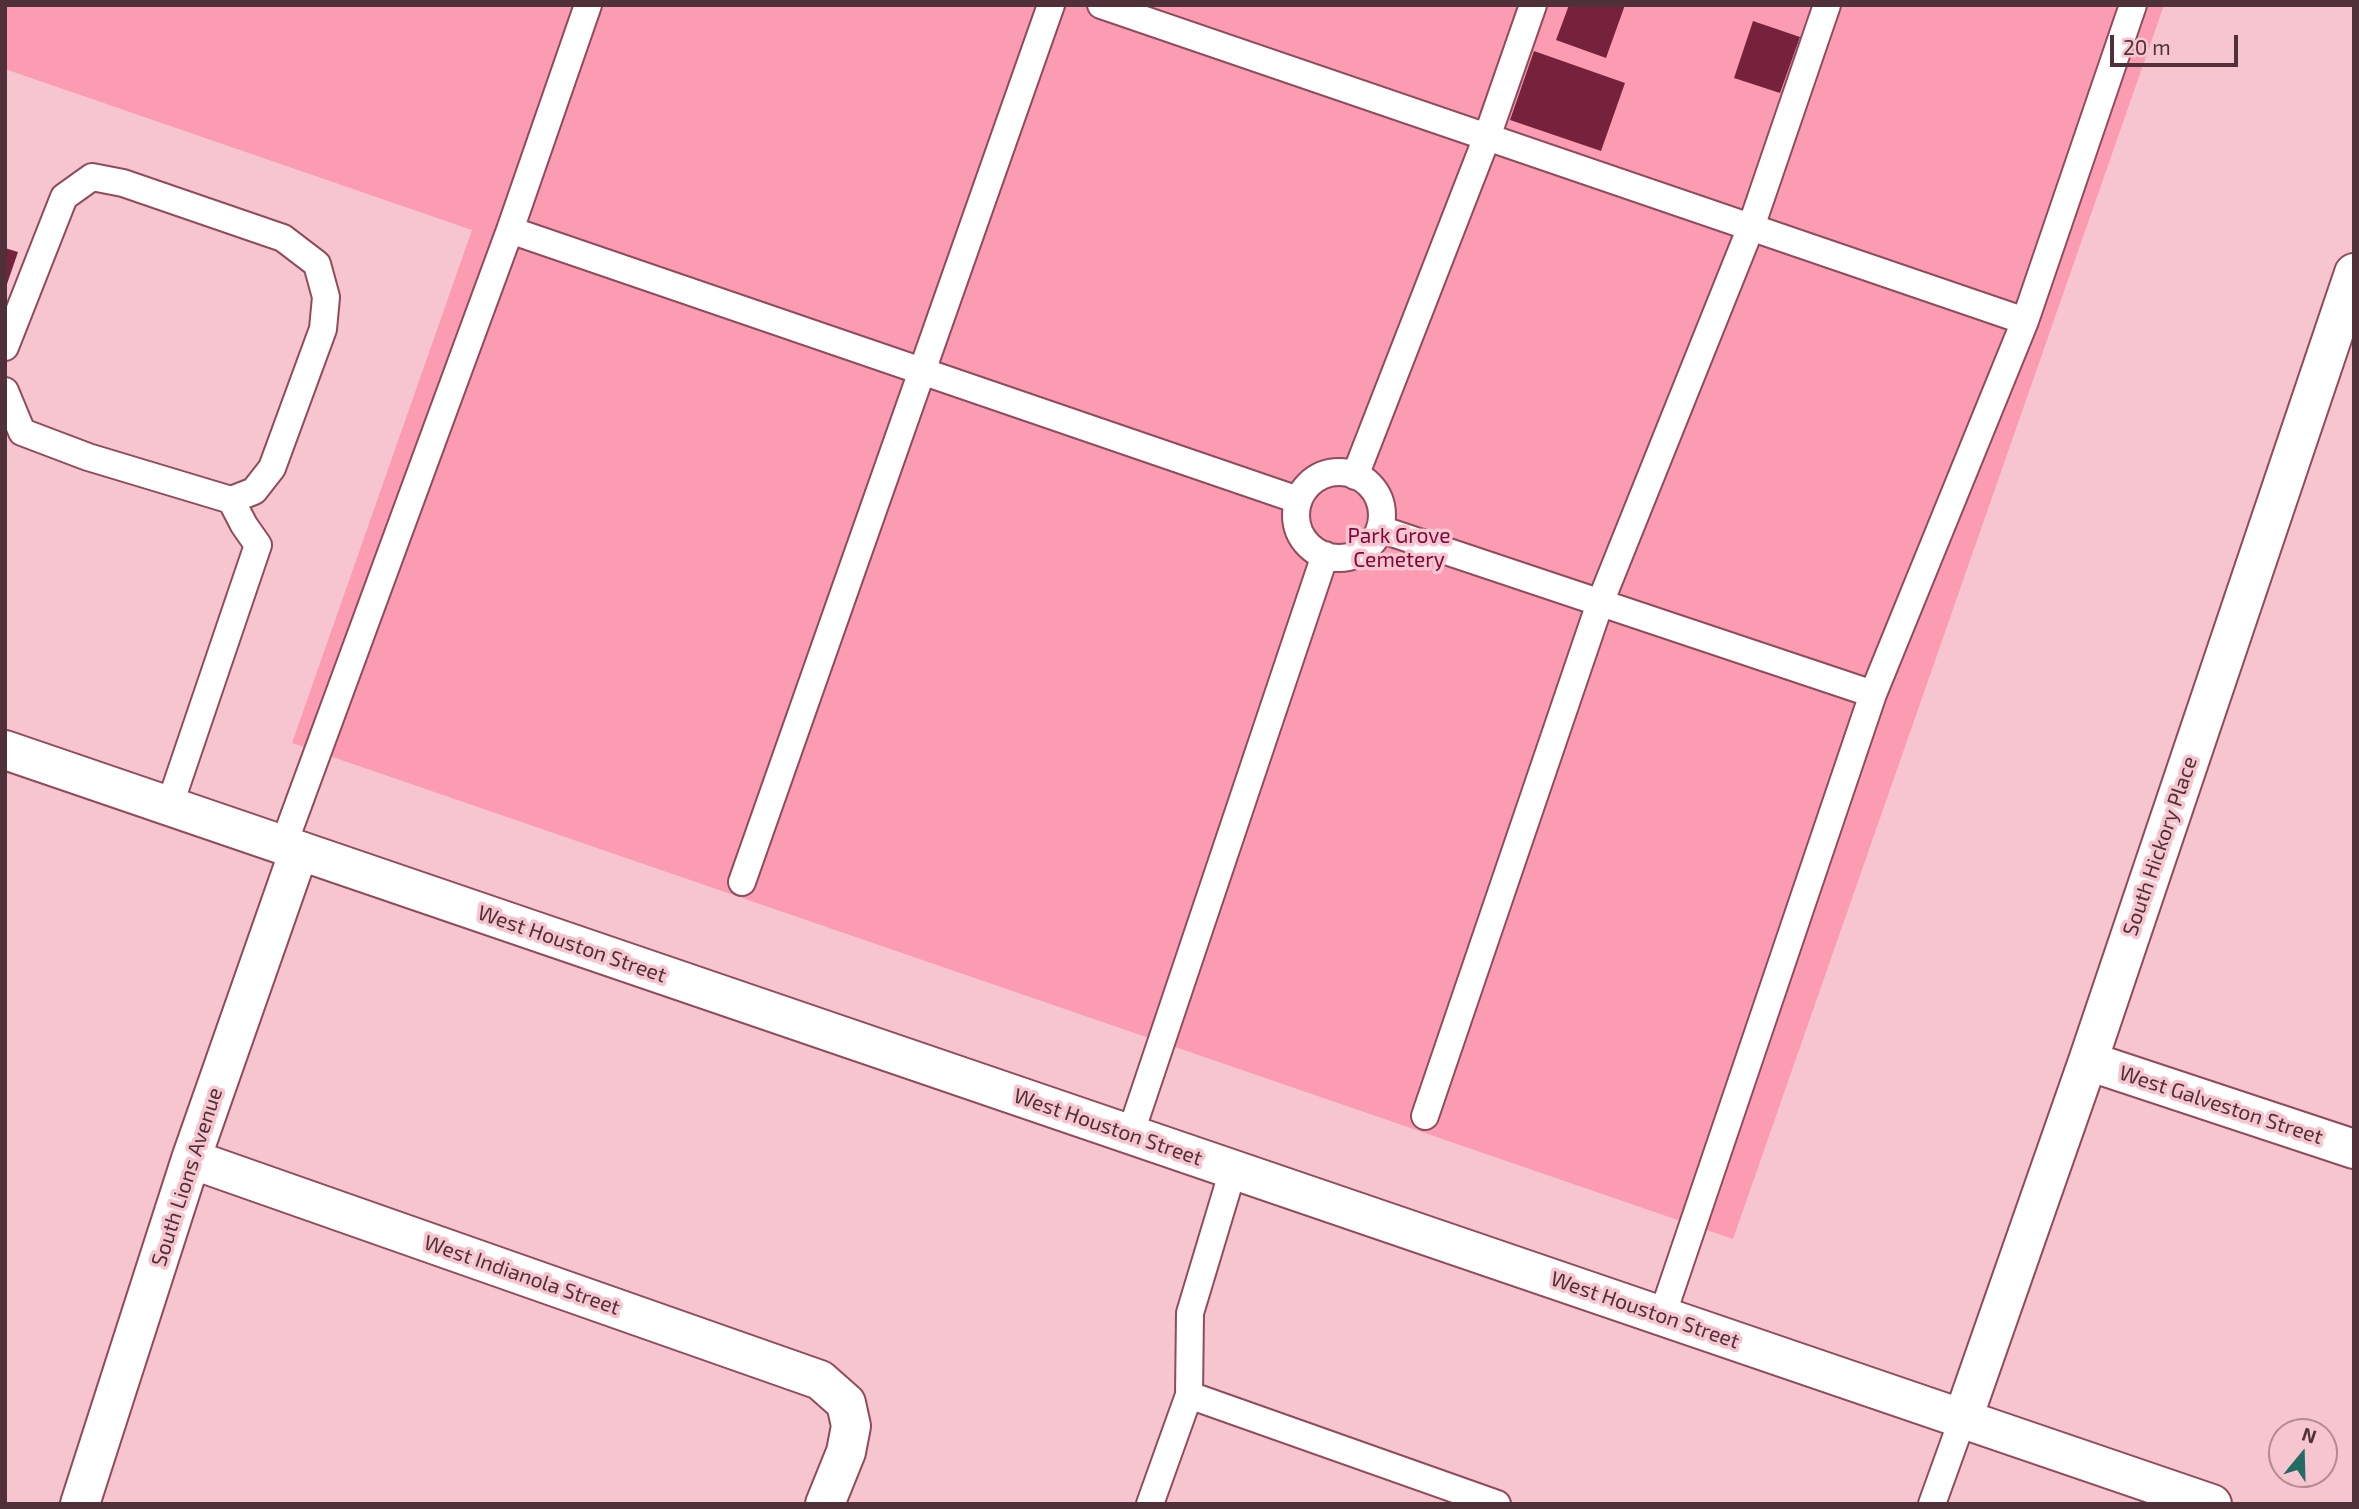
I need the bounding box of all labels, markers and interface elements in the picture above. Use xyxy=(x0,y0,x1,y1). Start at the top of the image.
scale bar xyxy=(2114,21,2242,65)
text: 20 m xyxy=(2123,34,2171,59)
park label: Park Grove Cemetery xyxy=(1347,523,1451,573)
street label: South Hickory Place xyxy=(2117,753,2203,939)
street label: West Houston Street xyxy=(474,900,670,988)
street label: West Galveston Street xyxy=(2116,1060,2326,1150)
street label: West Houston Street xyxy=(1010,1083,1206,1171)
street label: South Lions Avenue xyxy=(146,1084,228,1270)
street label: West Indianola Street xyxy=(421,1230,623,1320)
street label: West Houston Street xyxy=(1547,1266,1743,1354)
north arrow xyxy=(2268,1418,2338,1488)
text: N xyxy=(2299,1421,2320,1448)

